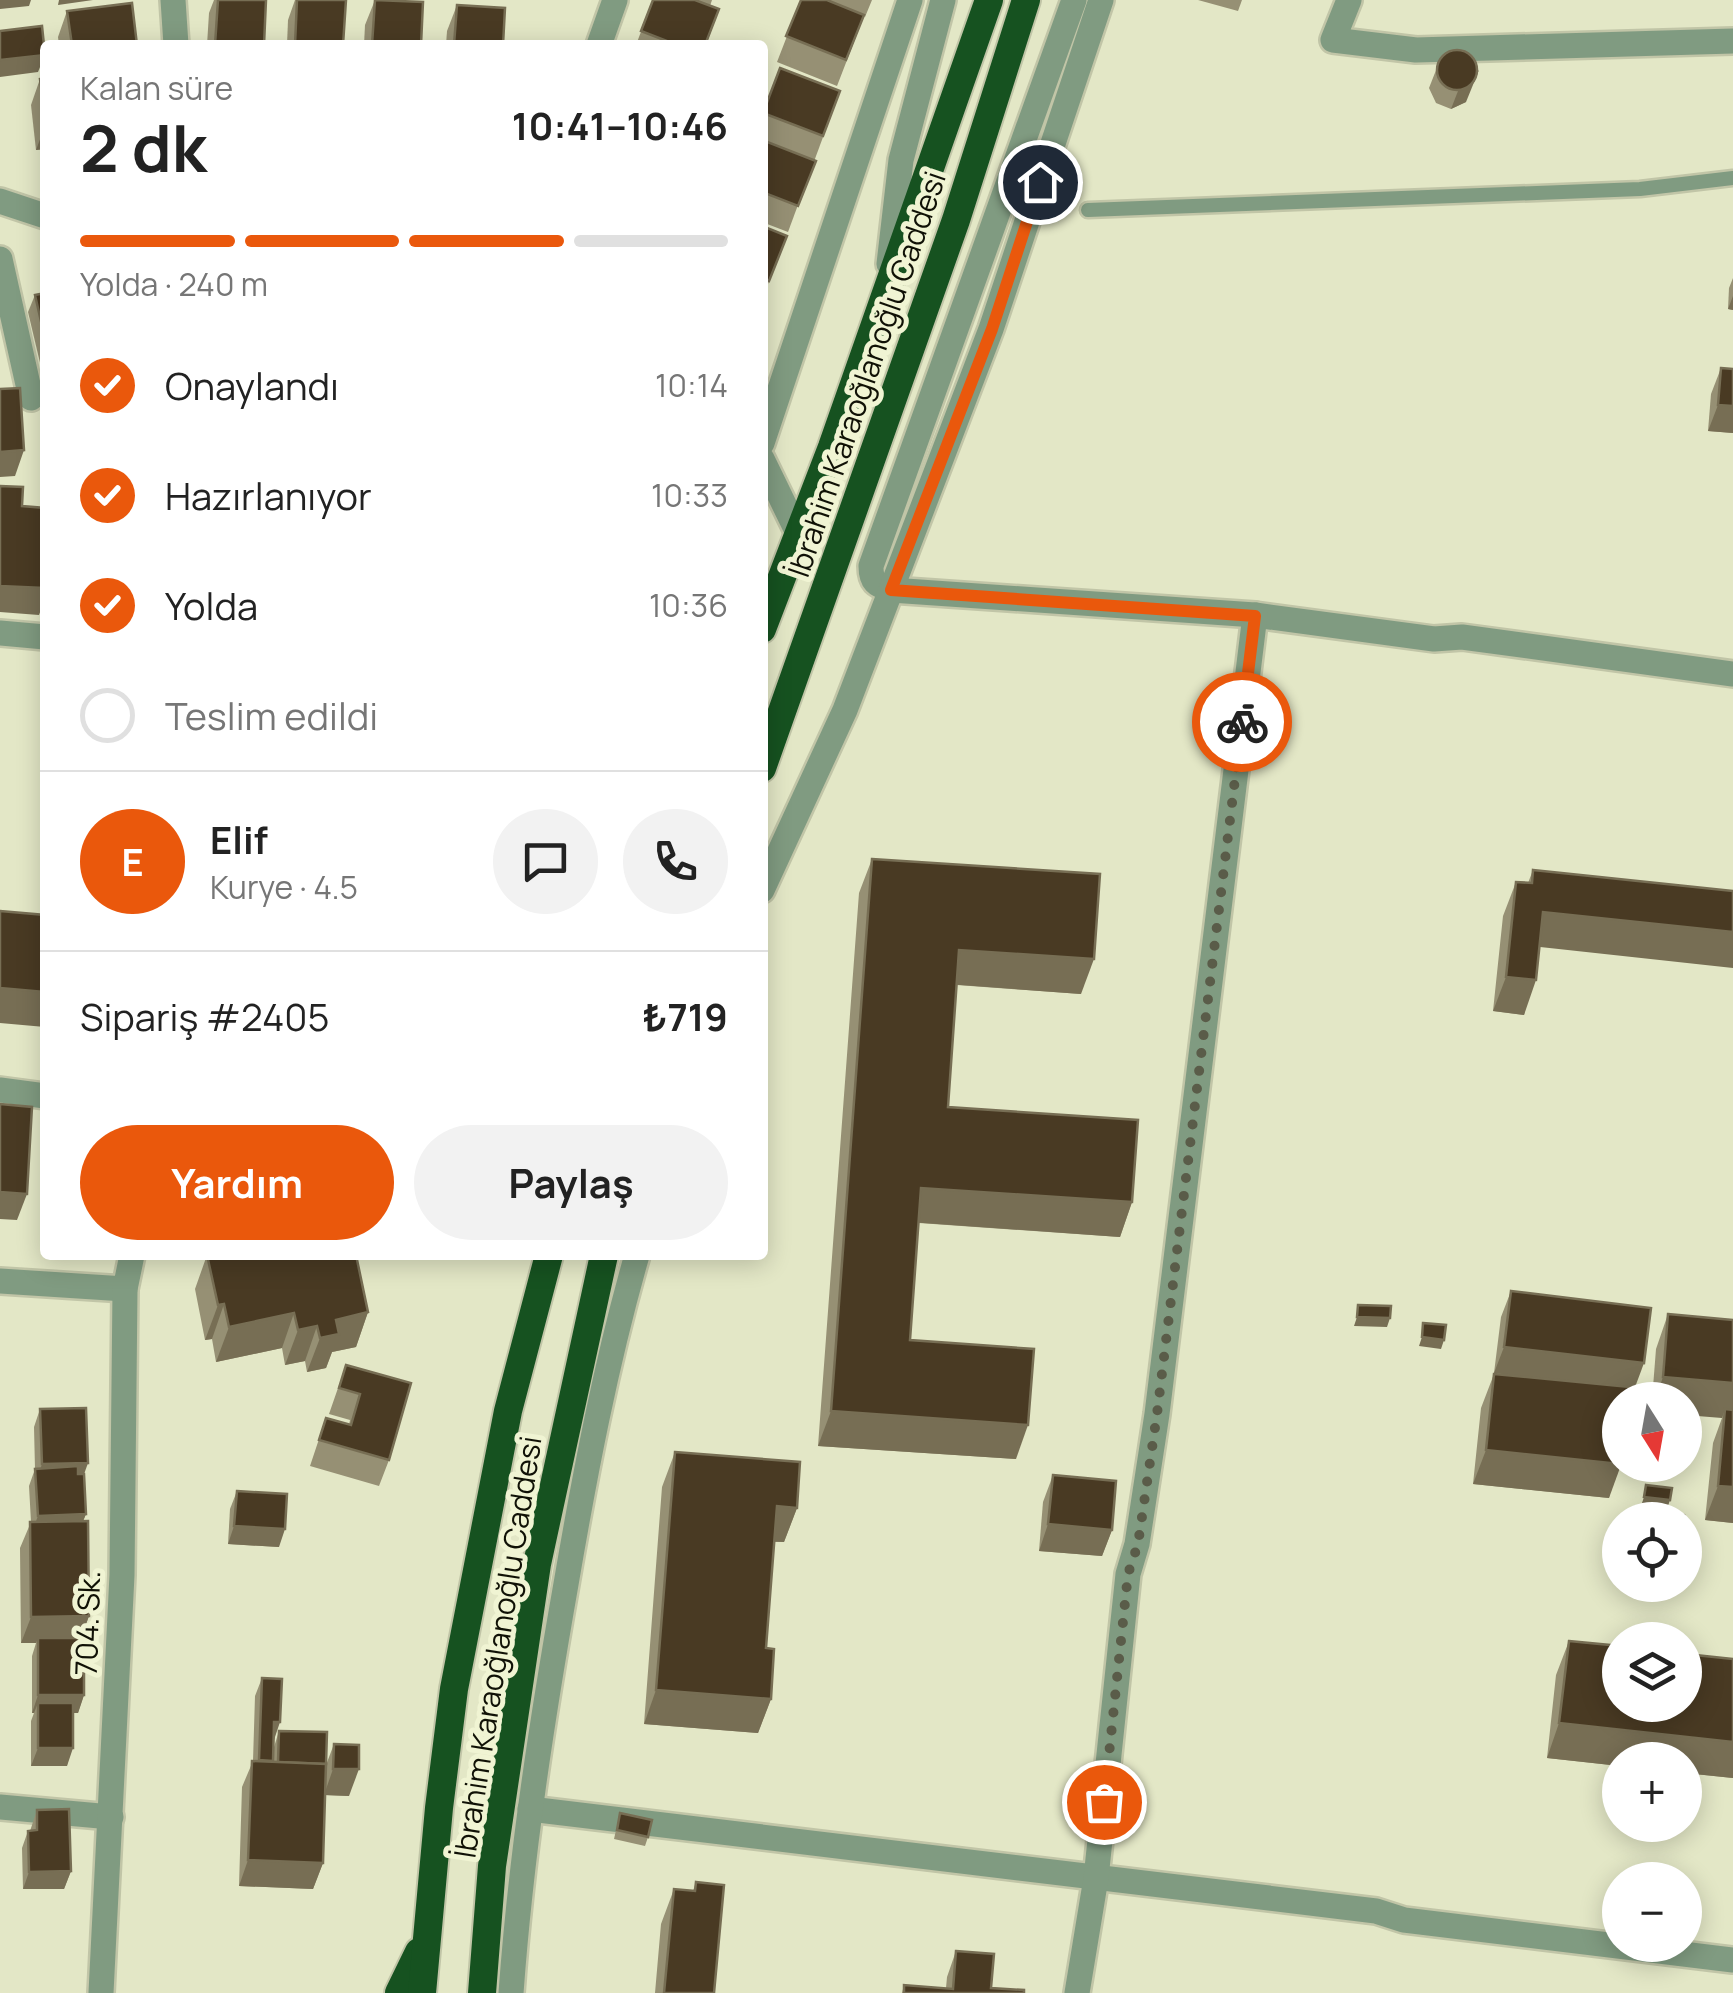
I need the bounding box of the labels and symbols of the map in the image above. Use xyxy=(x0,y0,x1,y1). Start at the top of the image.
pin xyxy=(998,140,1083,225)
street label: İbrahim Karaoğlanoğlu Caddesi xyxy=(777,166,955,582)
courier xyxy=(1192,672,1292,772)
north arrow xyxy=(1602,1382,1702,1482)
street label: İbrahim Karaoğlanoğlu Caddesi xyxy=(443,1433,551,1861)
street label: 704. Sk. xyxy=(65,1570,109,1676)
pin xyxy=(1062,1760,1147,1845)

